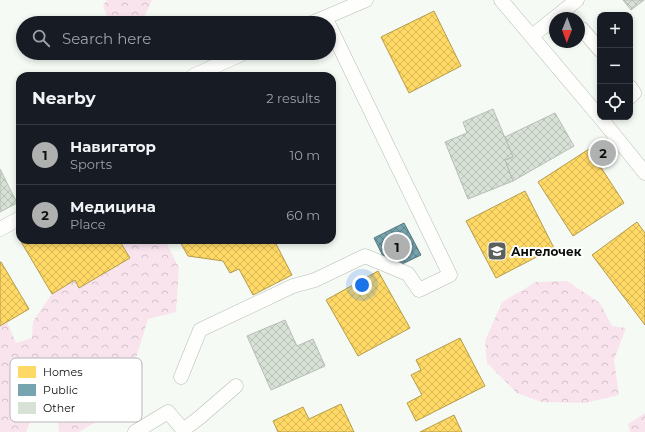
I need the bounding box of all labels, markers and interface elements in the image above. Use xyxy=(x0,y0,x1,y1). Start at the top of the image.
north arrow xyxy=(549,12,585,48)
map controls xyxy=(597,12,633,120)
button: + xyxy=(597,12,633,48)
search box xyxy=(16,16,336,60)
icon: search xyxy=(30,27,52,49)
text: Search here xyxy=(62,29,151,48)
button: − xyxy=(597,48,633,84)
button: locate xyxy=(597,84,633,120)
text: Nearby xyxy=(32,88,96,108)
text: 2 results xyxy=(266,90,320,106)
text: Навигатор xyxy=(70,137,156,156)
pin: 2 xyxy=(590,138,616,168)
text: 1 xyxy=(42,147,48,163)
text: 10 m xyxy=(290,147,320,163)
text: Sports xyxy=(70,156,112,172)
text: Медицина xyxy=(70,197,156,216)
text: 2 xyxy=(41,207,49,223)
text: 60 m xyxy=(286,207,320,223)
text: Place xyxy=(70,216,106,232)
pin: 1 xyxy=(384,232,410,262)
school or university icon: Ангелочек xyxy=(486,240,508,262)
place label: Ангелочек xyxy=(511,244,582,259)
your location xyxy=(352,275,372,295)
legend xyxy=(10,358,142,422)
text: Homes xyxy=(43,365,83,379)
text: Public xyxy=(43,383,78,397)
text: Other xyxy=(43,401,75,415)

